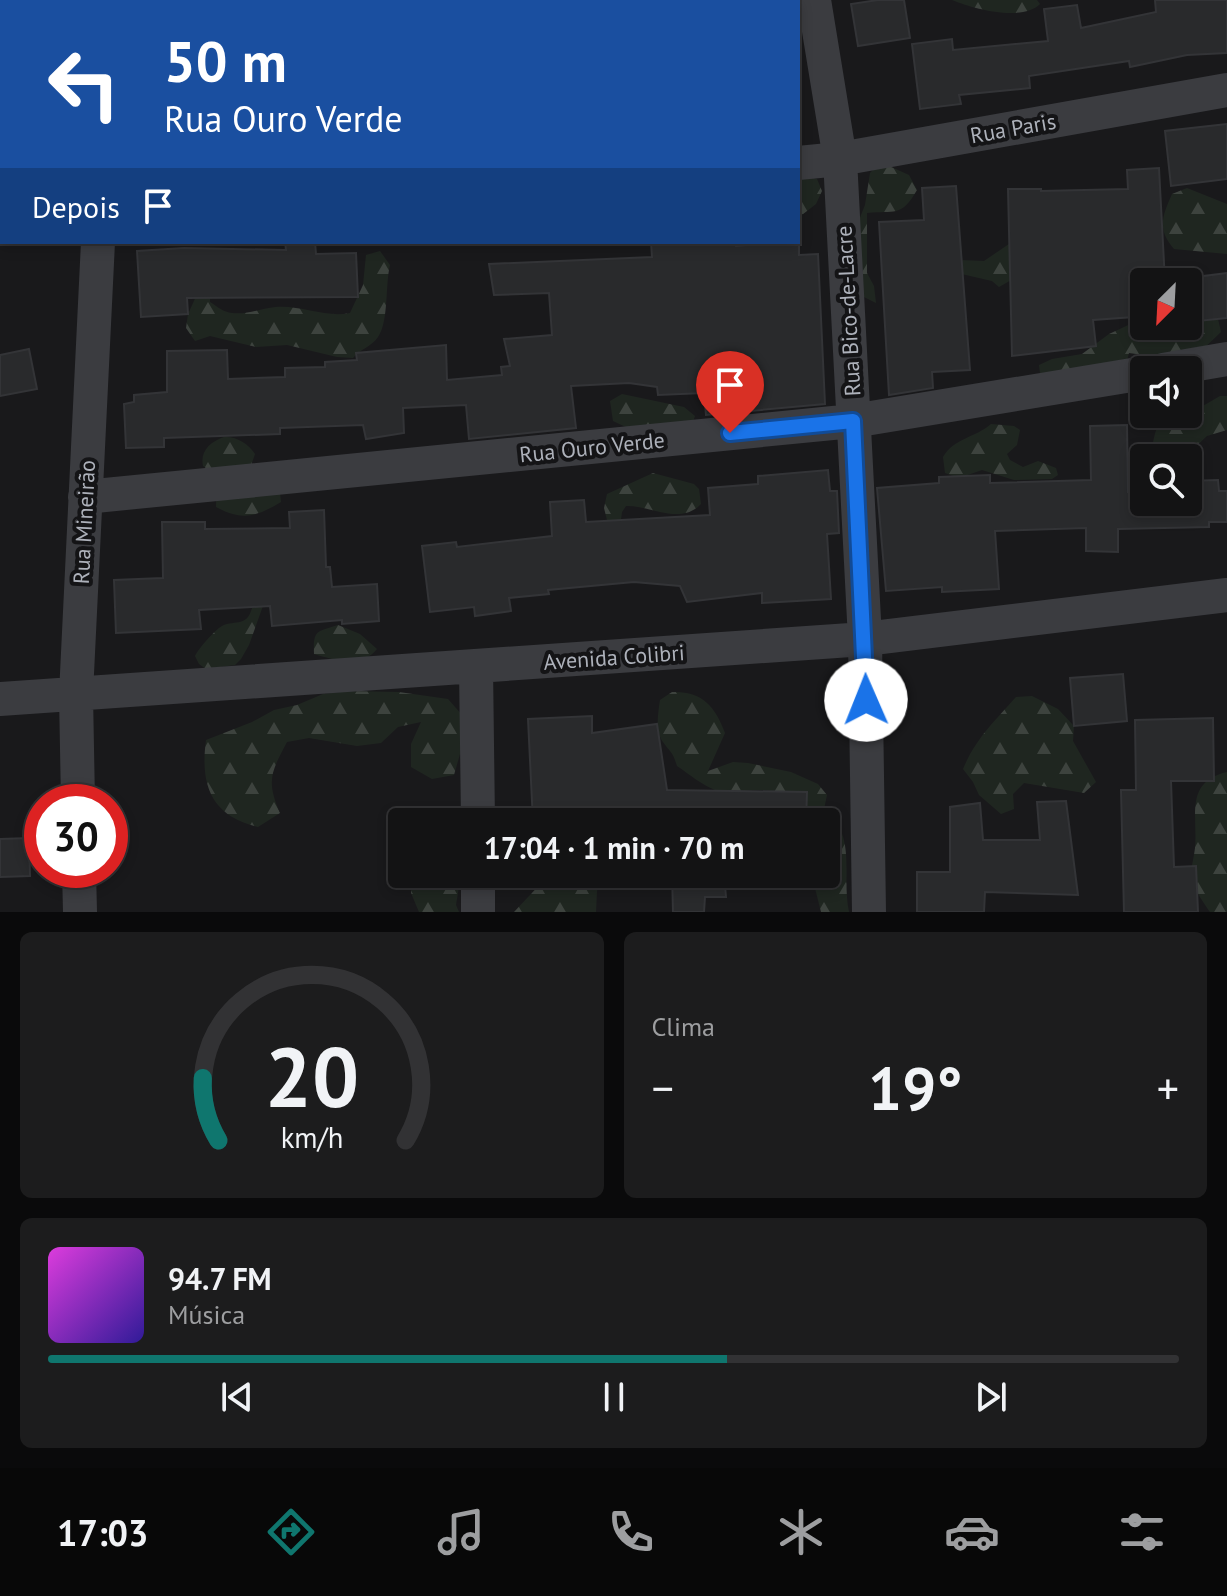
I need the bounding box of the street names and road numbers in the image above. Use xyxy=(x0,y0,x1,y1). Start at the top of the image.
street label: Rua Paris xyxy=(968,107,1058,149)
street label: Rua Bico-de-Lacre xyxy=(830,225,866,397)
street label: Rua Ouro Verde xyxy=(518,425,666,469)
street label: Rua Mineirão xyxy=(67,459,101,585)
street label: Avenida Colibri xyxy=(543,638,685,676)

